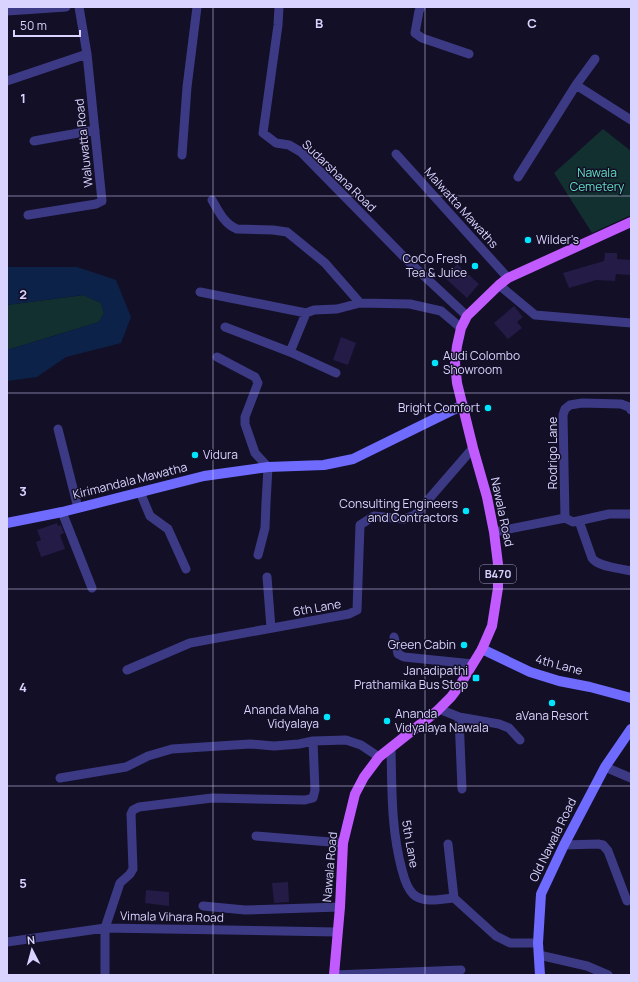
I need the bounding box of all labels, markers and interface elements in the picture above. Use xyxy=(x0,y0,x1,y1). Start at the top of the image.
scale bar xyxy=(14,12,80,38)
text: B xyxy=(315,14,323,32)
text: C xyxy=(527,14,537,32)
text: 50 m xyxy=(20,17,47,34)
text: 1 xyxy=(20,89,26,107)
street label: Waluwatta Road xyxy=(70,98,97,188)
street label: Sudarshana Road xyxy=(299,136,380,215)
street label: Malwatta Mawaths xyxy=(420,164,502,252)
park label: Nawala Cemetery xyxy=(570,164,625,195)
place label: Wilder's xyxy=(536,231,579,248)
marker: Wilder's xyxy=(523,235,533,245)
place label: CoCo Fresh Tea & Juice xyxy=(403,250,467,281)
marker: CoCo Fresh Tea & Juice xyxy=(470,261,480,271)
text: 2 xyxy=(19,285,27,303)
place label: Audi Colombo Showroom xyxy=(443,347,520,378)
marker: Audi Colombo Showroom xyxy=(430,358,440,368)
place label: Bright Comfort xyxy=(398,399,480,416)
marker: Bright Comfort xyxy=(483,403,493,413)
street label: Rodrigo Lane xyxy=(544,417,561,489)
place label: Vidura xyxy=(203,446,238,463)
marker: Vidura xyxy=(190,450,200,460)
street label: Kirimandala Mawatha xyxy=(71,458,189,503)
street label: Nawala Road xyxy=(487,476,518,548)
text: 3 xyxy=(19,482,27,500)
place label: Consulting Engineers and Contractors xyxy=(339,495,458,526)
marker: Consulting Engineers and Contractors xyxy=(461,506,471,516)
road number: B470 xyxy=(480,565,516,583)
street label: 6th Lane xyxy=(291,595,342,620)
place label: Green Cabin xyxy=(388,636,456,653)
marker: Green Cabin xyxy=(459,640,469,650)
street label: 4th Lane xyxy=(534,650,585,679)
place label: Janadipathi Prathamika Bus Stop xyxy=(354,662,468,693)
marker: Janadipathi Prathamika Bus Stop xyxy=(471,673,481,683)
text: 4 xyxy=(19,678,27,696)
marker: aVana Resort xyxy=(547,698,557,708)
place label: Ananda Maha Vidyalaya xyxy=(244,701,319,732)
place label: Ananda Vidyalaya Nawala xyxy=(395,705,489,736)
place label: aVana Resort xyxy=(516,707,589,724)
marker: Ananda Maha Vidyalaya xyxy=(322,712,332,722)
marker: Ananda Vidyalaya Nawala xyxy=(382,716,392,726)
street label: Old Nawala Road xyxy=(525,795,580,885)
street label: 5th Lane xyxy=(398,819,423,869)
street label: Nawala Road xyxy=(318,831,341,903)
text: 5 xyxy=(19,874,27,892)
street label: Vimala Vihara Road xyxy=(120,907,224,926)
north arrow xyxy=(12,930,52,970)
text: N xyxy=(26,932,36,947)

